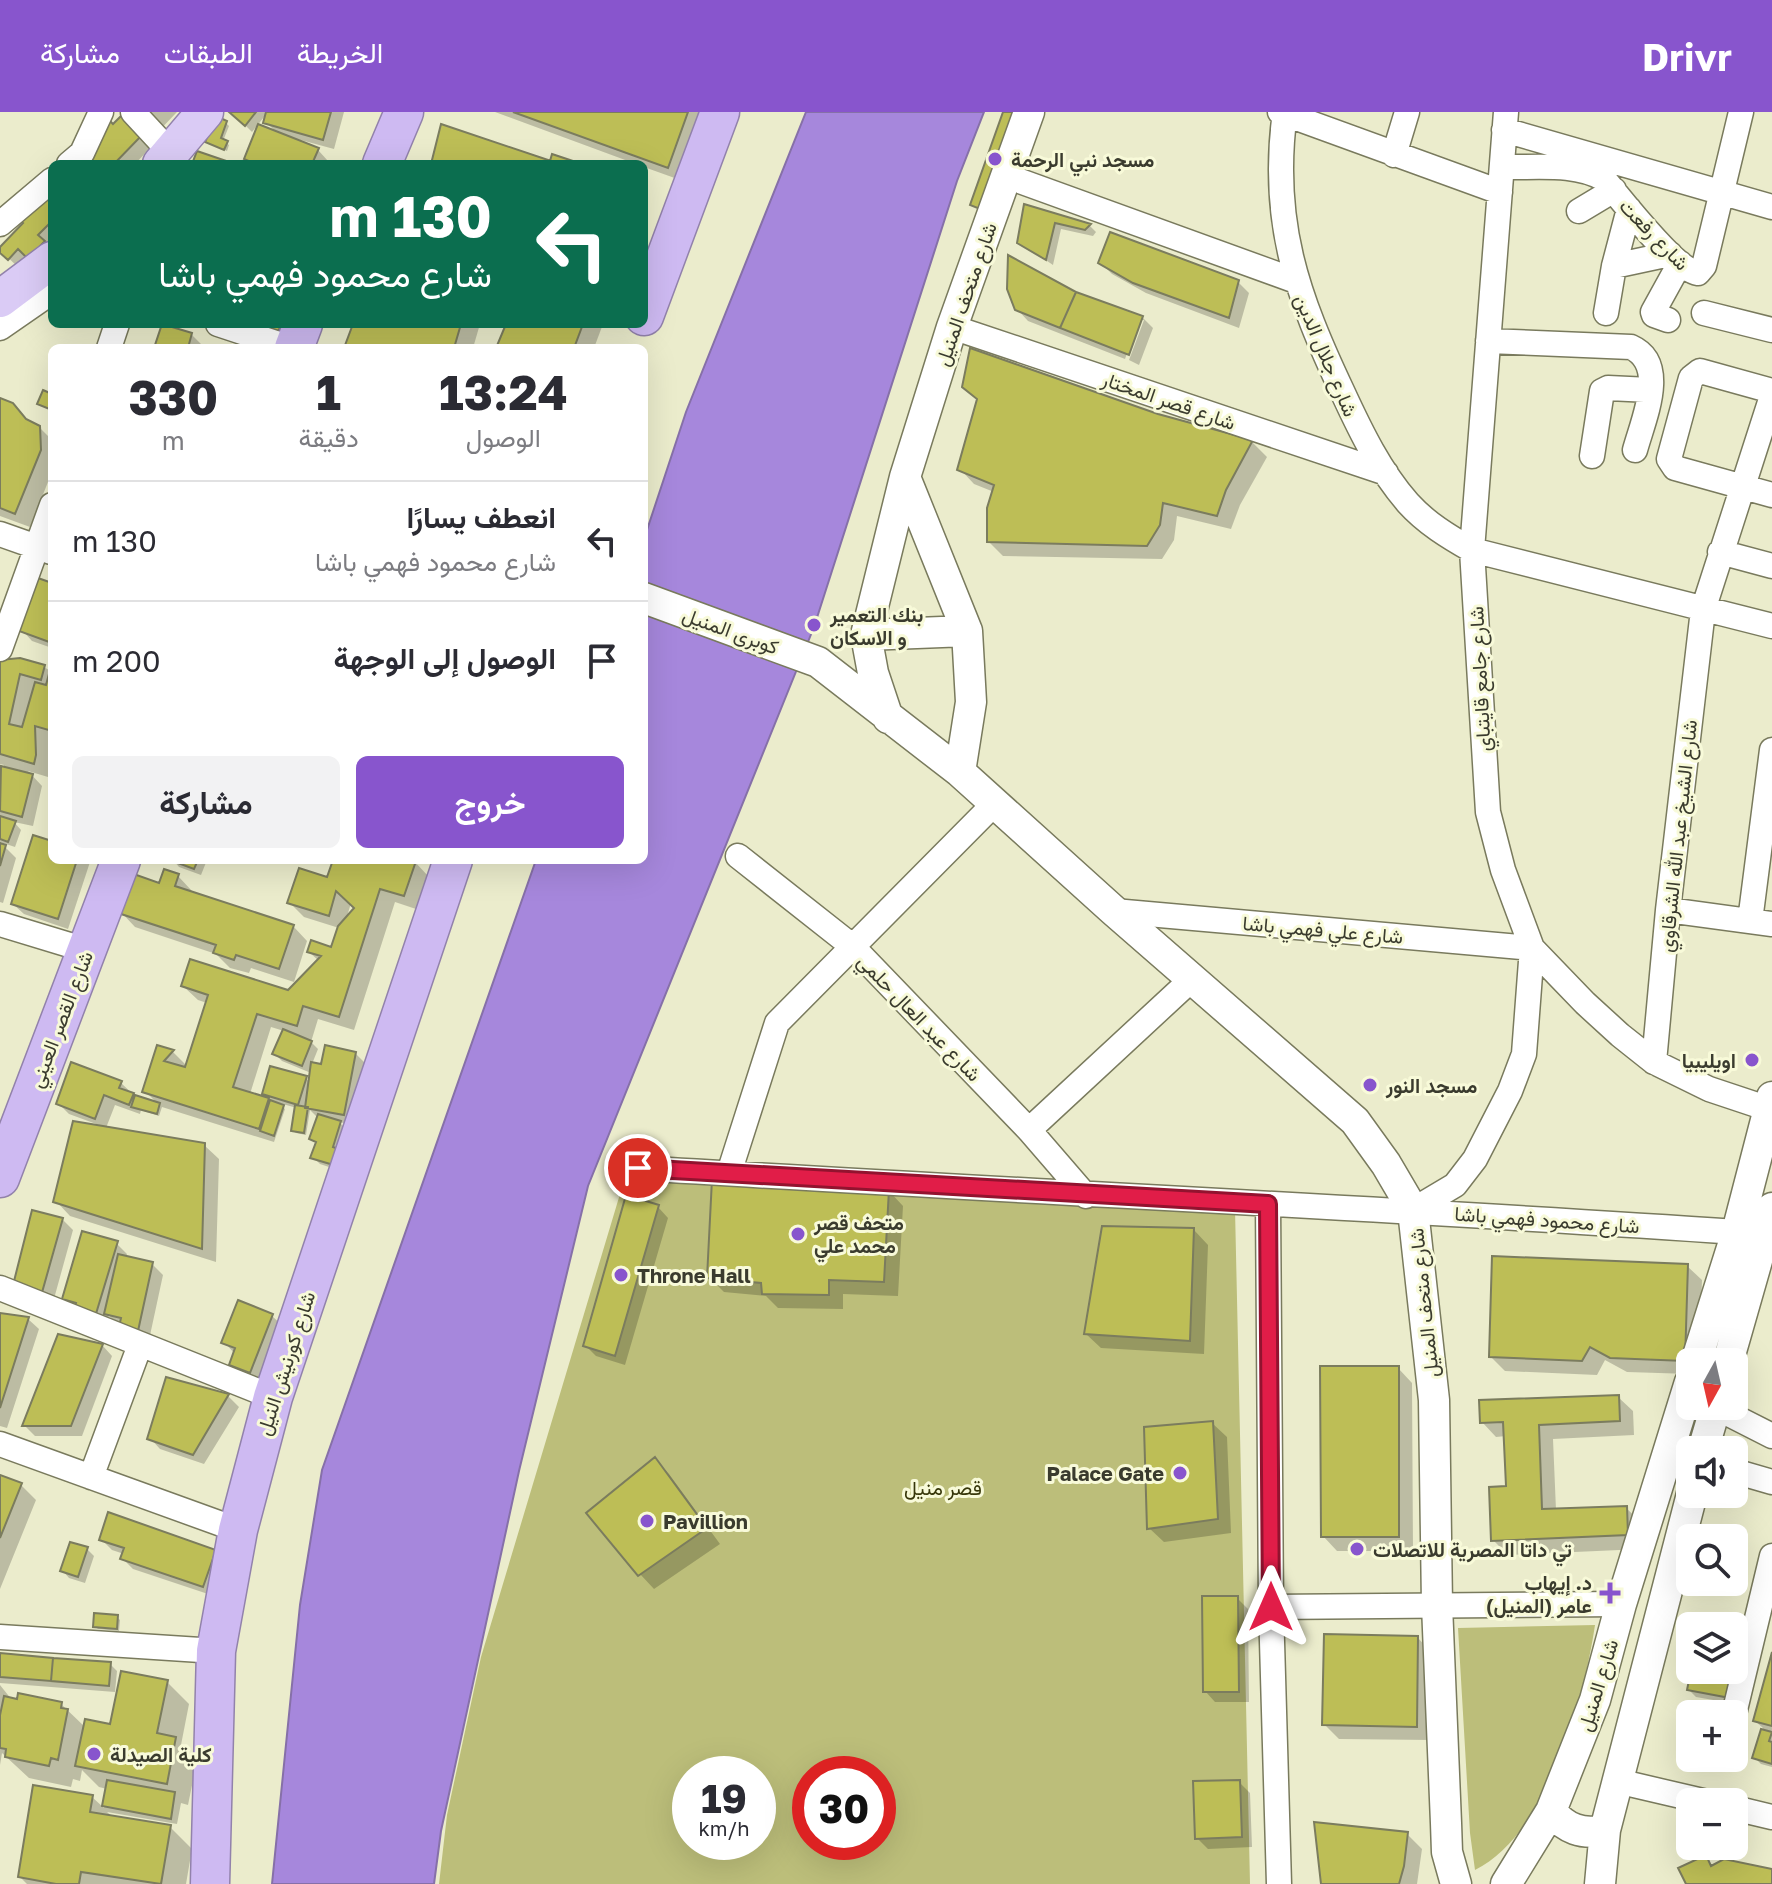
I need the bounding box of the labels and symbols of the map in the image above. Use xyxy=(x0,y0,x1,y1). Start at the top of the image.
place label: مسجد نبي الرحمة xyxy=(1011,147,1154,177)
marker: مسجد نبي الرحمة xyxy=(986,150,1004,168)
street label: شارع رفعت xyxy=(1613,193,1695,277)
street label: شارع متحف المنيل xyxy=(929,219,1004,370)
street label: شارع جلال الدين xyxy=(1288,290,1364,421)
street label: شارع قصر المختار xyxy=(1097,366,1239,437)
street label: كوبرى المنيل xyxy=(679,602,782,660)
place label: بنك التعمير و الاسكان xyxy=(829,602,923,651)
street label: شارع جامع قايتباي xyxy=(1463,605,1501,752)
marker: بنك التعمير و الاسكان xyxy=(805,616,823,634)
street label: شارع الشيخ عبد الله الشرقاوي xyxy=(1653,718,1707,954)
street label: شارع علي فهمي باشا xyxy=(1241,910,1404,954)
street label: شارع القصر العيني xyxy=(23,947,103,1093)
street label: شارع عبد العال حلمي xyxy=(849,948,987,1090)
place label: اويليبيا xyxy=(1682,1048,1736,1074)
marker: اويليبيا xyxy=(1743,1051,1761,1069)
place label: مسجد النور xyxy=(1385,1073,1478,1099)
marker: مسجد النور xyxy=(1361,1076,1379,1094)
pin xyxy=(604,1134,672,1202)
street label: شارع محمود فهمي باشا xyxy=(1453,1201,1640,1243)
place label: متحف قصر محمد علي xyxy=(813,1210,904,1263)
marker: متحف قصر محمد علي xyxy=(789,1225,807,1243)
street label: شارع متحف المنيل xyxy=(1403,1227,1446,1379)
place label: Throne Hall xyxy=(637,1263,751,1287)
marker: Throne Hall xyxy=(612,1266,630,1284)
street label: شارع كورنيش النيل xyxy=(250,1288,322,1439)
north arrow xyxy=(1676,1348,1748,1420)
place label: Palace Gate xyxy=(1047,1461,1164,1485)
marker: Palace Gate xyxy=(1171,1464,1189,1482)
park label: قصر منيل xyxy=(904,1475,982,1501)
place label: Pavillion xyxy=(663,1509,748,1533)
marker: Pavillion xyxy=(638,1512,656,1530)
place label: تي داتا المصرية للاتصلات xyxy=(1373,1537,1572,1567)
marker: تي داتا المصرية للاتصلات xyxy=(1348,1540,1366,1558)
position arrow xyxy=(1229,1565,1313,1649)
place label: د. إيهاب عامر (المنيل) xyxy=(1486,1570,1592,1619)
marker: د. إيهاب عامر (المنيل) xyxy=(1599,1582,1621,1604)
street label: شارع المنيل xyxy=(1572,1636,1625,1735)
place label: كلية الصيدلة xyxy=(110,1742,211,1767)
marker: كلية الصيدلة xyxy=(85,1745,103,1763)
speed limit sign: 30 xyxy=(792,1756,896,1860)

